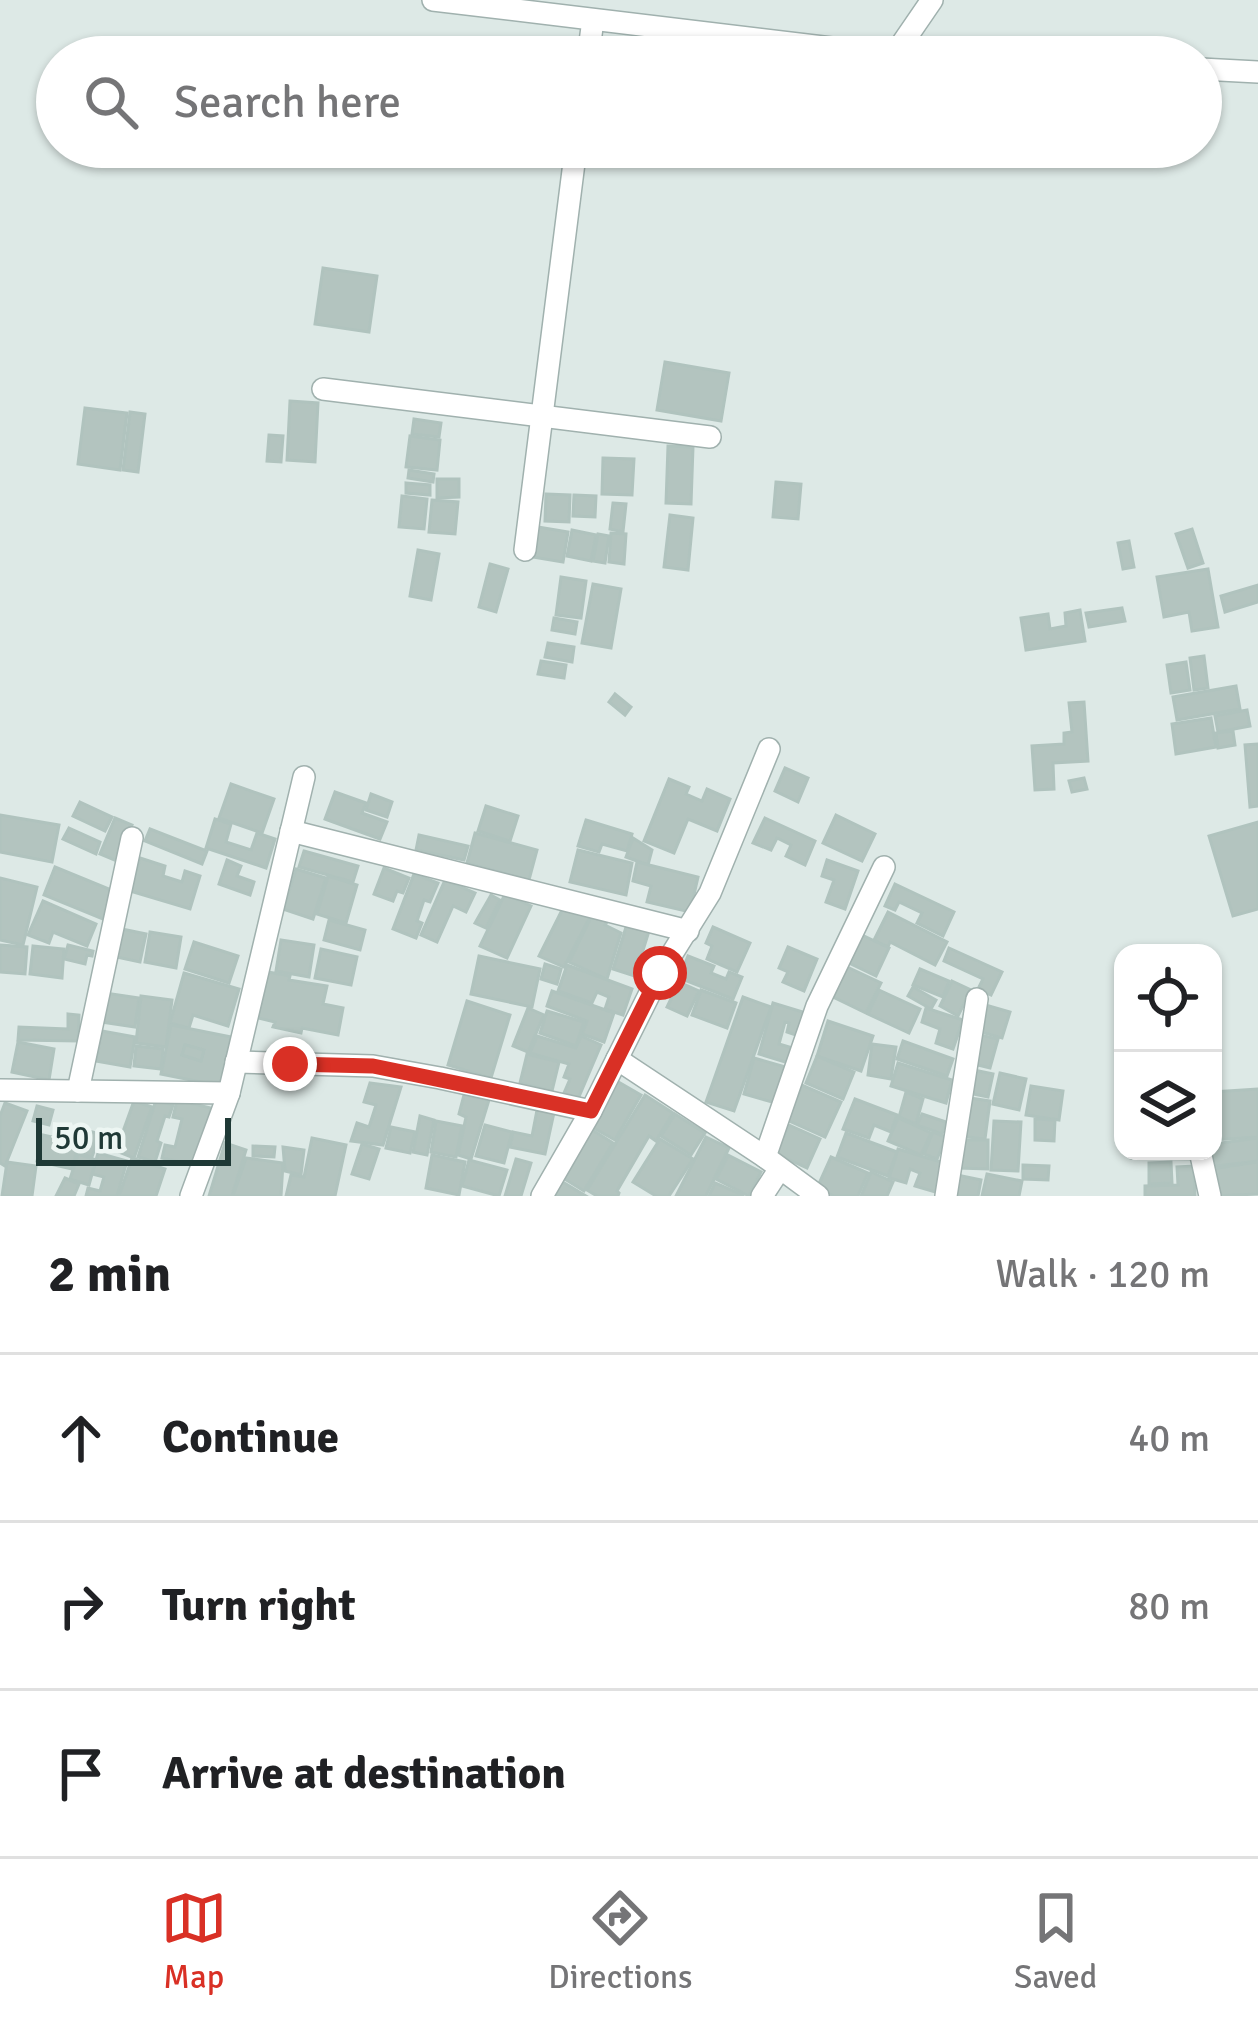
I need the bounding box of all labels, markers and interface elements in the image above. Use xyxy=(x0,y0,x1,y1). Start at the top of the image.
search box xyxy=(36,36,1222,168)
icon: search xyxy=(78,69,144,135)
text: Search here xyxy=(174,75,401,130)
map controls xyxy=(1114,944,1222,1160)
button: locate xyxy=(1114,944,1222,1052)
route start xyxy=(633,946,687,1000)
route end xyxy=(263,1037,317,1091)
button: layers xyxy=(1114,1052,1222,1160)
scale bar xyxy=(36,1112,231,1165)
text: 50 m xyxy=(54,1118,123,1159)
text: 2 min xyxy=(48,1243,171,1306)
text: Walk · 120 m xyxy=(996,1250,1210,1298)
icon: ahead xyxy=(48,1405,114,1471)
text: Continue xyxy=(162,1410,339,1465)
text: 40 m xyxy=(1128,1414,1210,1462)
icon: right xyxy=(48,1573,114,1639)
text: Turn right xyxy=(162,1578,356,1633)
text: 80 m xyxy=(1128,1582,1210,1630)
icon: arrive xyxy=(48,1741,114,1807)
text: Arrive at destination xyxy=(162,1746,566,1801)
tab: Map xyxy=(161,1885,227,1998)
tab: Directions xyxy=(548,1885,693,1998)
tab: Saved xyxy=(1014,1885,1097,1998)

